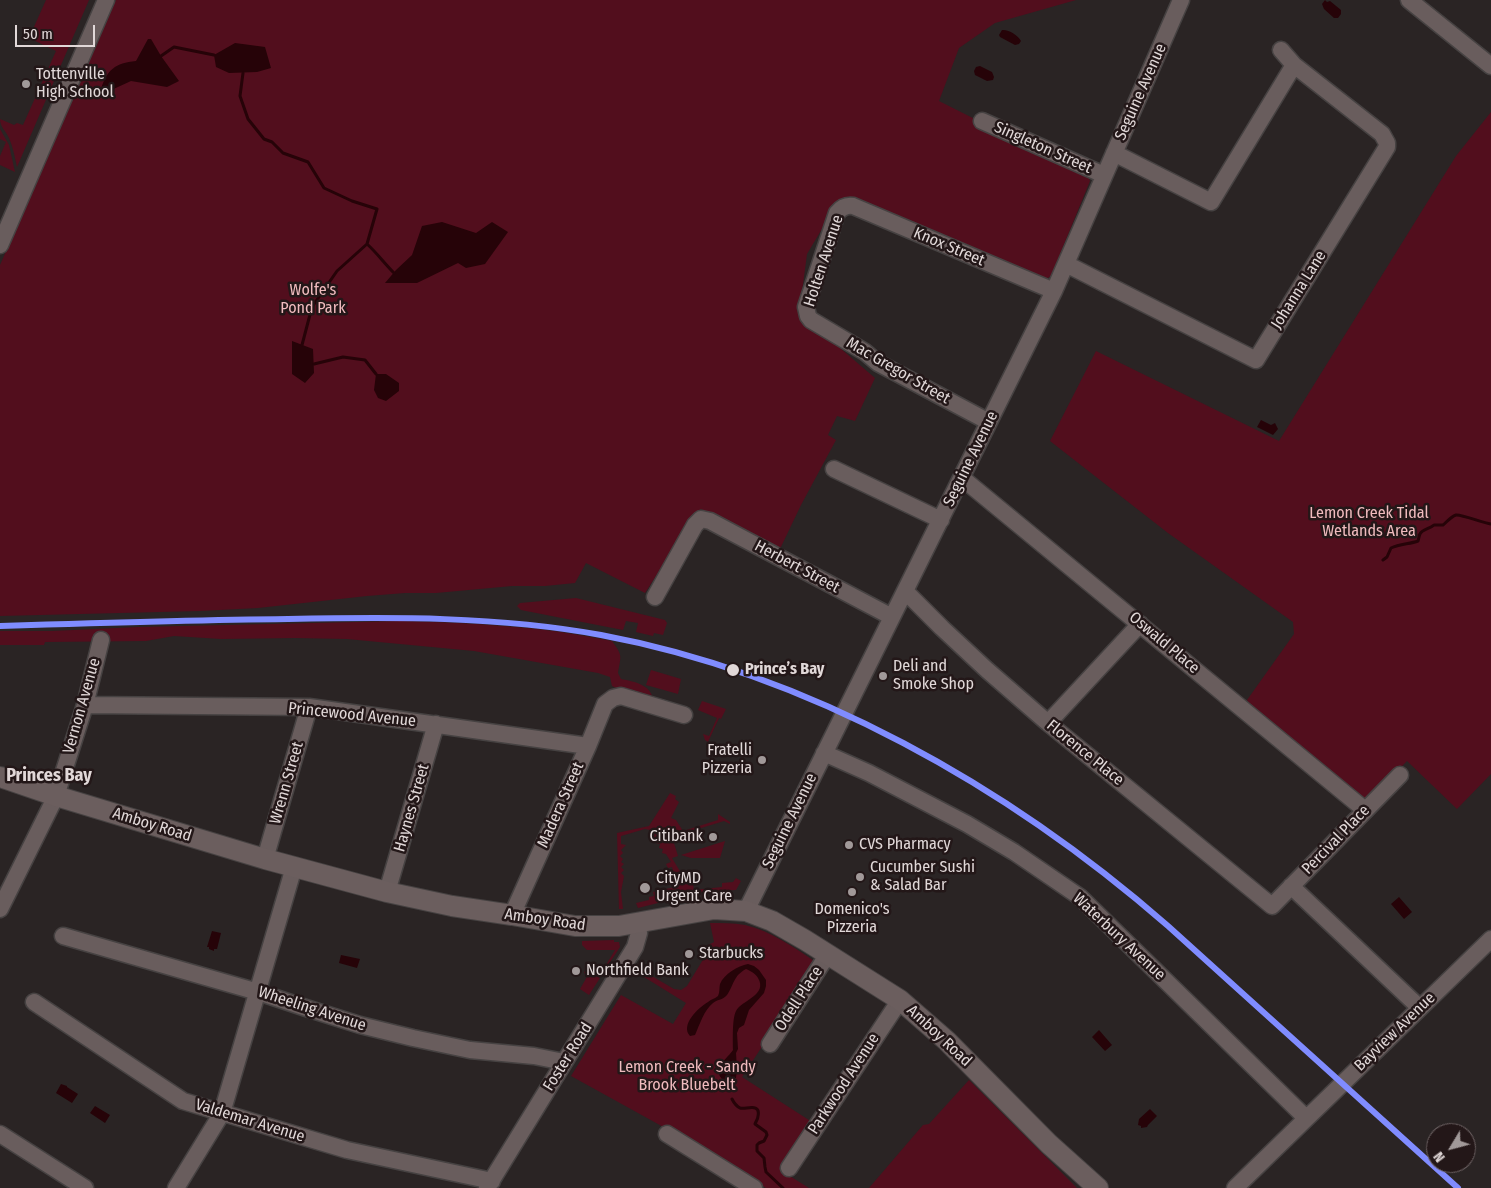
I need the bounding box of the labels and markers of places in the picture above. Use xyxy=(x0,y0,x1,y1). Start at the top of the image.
place label: Tottenville High School xyxy=(36,65,114,103)
marker: Tottenville High School xyxy=(20,78,32,90)
place label: Deli and Smoke Shop xyxy=(893,657,974,695)
place label: Prince’s Bay xyxy=(745,660,824,680)
marker: Prince’s Bay xyxy=(725,662,741,678)
marker: Deli and Smoke Shop xyxy=(877,670,889,682)
place label: Fratelli Pizzeria xyxy=(702,741,752,779)
marker: Fratelli Pizzeria xyxy=(756,754,768,766)
place label: Citibank xyxy=(649,827,703,847)
marker: Citibank xyxy=(707,831,719,843)
place label: CVS Pharmacy xyxy=(859,835,951,855)
marker: CVS Pharmacy xyxy=(843,839,855,851)
place label: Cucumber Sushi & Salad Bar xyxy=(870,858,975,896)
place label: CityMD Urgent Care xyxy=(656,869,732,907)
marker: Cucumber Sushi & Salad Bar xyxy=(854,871,866,883)
marker: CityMD Urgent Care xyxy=(638,881,652,895)
marker: Domenico's Pizzeria xyxy=(846,886,858,898)
place label: Domenico's Pizzeria xyxy=(814,900,890,938)
place label: Starbucks xyxy=(699,944,763,964)
marker: Starbucks xyxy=(683,948,695,960)
place label: Northfield Bank xyxy=(586,961,689,981)
marker: Northfield Bank xyxy=(570,965,582,977)

